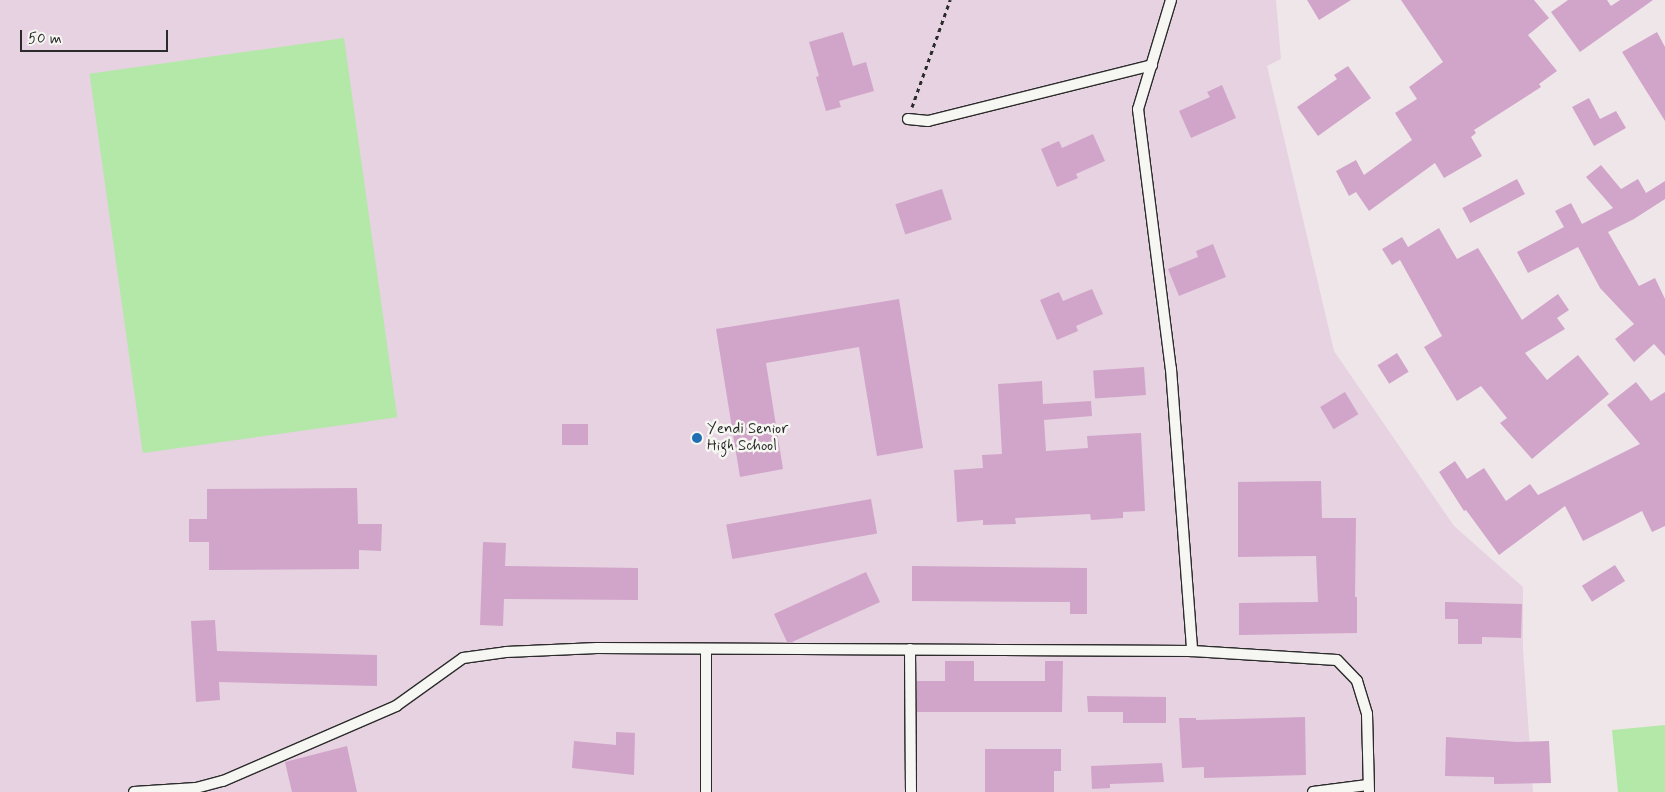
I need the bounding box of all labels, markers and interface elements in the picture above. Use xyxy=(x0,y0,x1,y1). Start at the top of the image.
scale bar xyxy=(22,20,170,52)
text: 50 m xyxy=(28,29,62,49)
place label: Yendi Senior High School xyxy=(707,420,788,455)
marker: Yendi Senior High School xyxy=(691,432,703,444)

